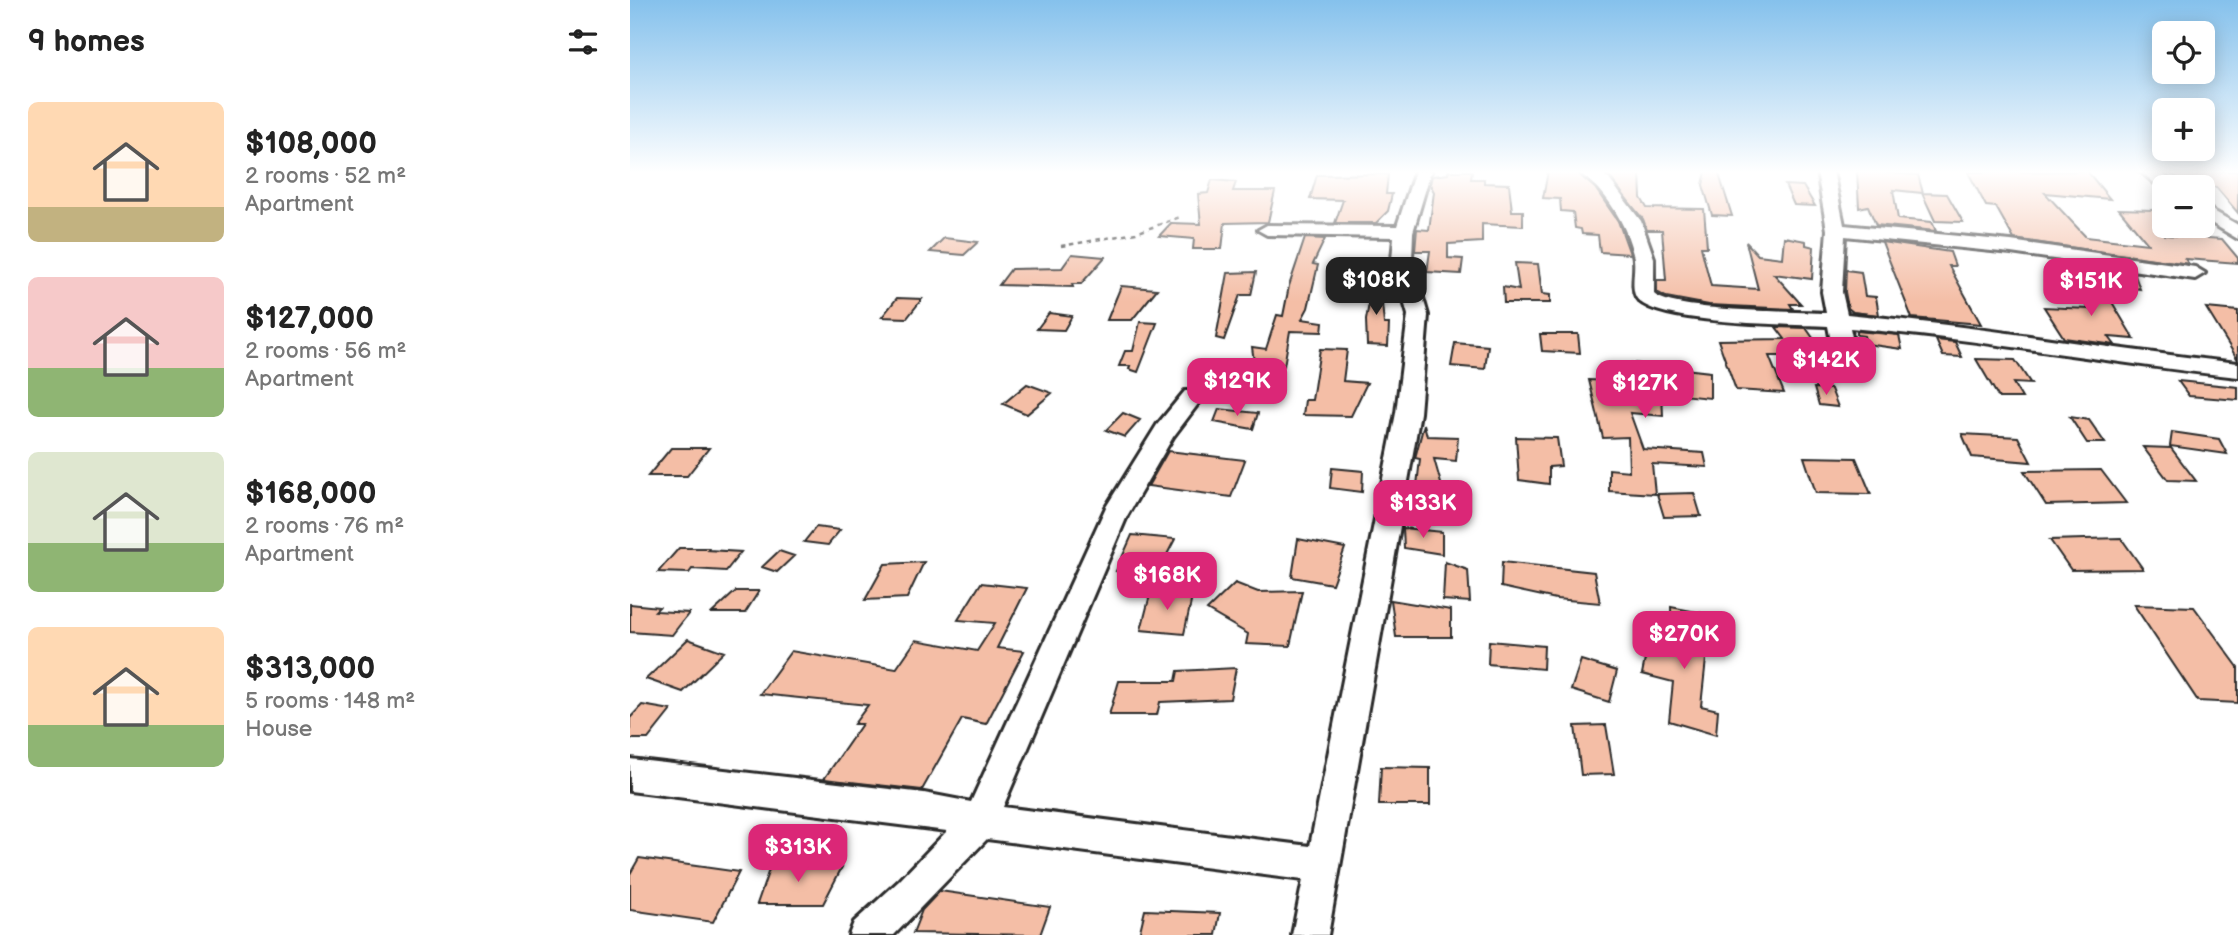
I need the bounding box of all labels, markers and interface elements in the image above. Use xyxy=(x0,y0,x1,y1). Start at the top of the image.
map controls xyxy=(2152,21,2215,238)
button: locate xyxy=(2152,21,2215,84)
icon: filters xyxy=(564,23,602,61)
text: 9 homes xyxy=(28,24,145,60)
button: + xyxy=(2152,98,2215,161)
text: $108,000 xyxy=(245,126,377,162)
icon: home xyxy=(84,130,168,214)
text: 2 rooms · 52 m² xyxy=(245,162,406,190)
button: − xyxy=(2152,175,2215,238)
text: Apartment xyxy=(245,190,354,218)
pin: $108K xyxy=(1327,258,1425,317)
pin: $151K xyxy=(2042,258,2140,318)
text: $108K xyxy=(1342,266,1410,294)
text: $151K xyxy=(2059,267,2123,295)
text: $127,000 xyxy=(245,301,374,337)
icon: home xyxy=(84,305,168,389)
text: 2 rooms · 56 m² xyxy=(245,337,407,365)
pin: $142K xyxy=(1777,338,1875,397)
text: $142K xyxy=(1792,346,1860,374)
pin: $129K xyxy=(1188,358,1286,418)
pin: $127K xyxy=(1596,360,1694,420)
text: Apartment xyxy=(245,365,354,393)
text: $129K xyxy=(1203,367,1271,395)
text: $127K xyxy=(1612,369,1678,397)
text: $168,000 xyxy=(245,476,376,512)
icon: home xyxy=(84,480,168,564)
pin: $133K xyxy=(1374,480,1472,540)
text: $133K xyxy=(1389,489,1457,517)
text: 2 rooms · 76 m² xyxy=(245,512,404,540)
text: Apartment xyxy=(245,540,354,568)
pin: $168K xyxy=(1118,552,1216,612)
text: $168K xyxy=(1133,561,1201,589)
pin: $270K xyxy=(1635,612,1733,671)
text: $270K xyxy=(1648,620,1720,648)
text: $313,000 xyxy=(245,651,375,687)
icon: home xyxy=(84,655,168,739)
text: 5 rooms · 148 m² xyxy=(245,687,415,715)
text: House xyxy=(245,715,312,743)
pin: $313K xyxy=(749,824,847,884)
text: $313K xyxy=(764,833,832,861)

